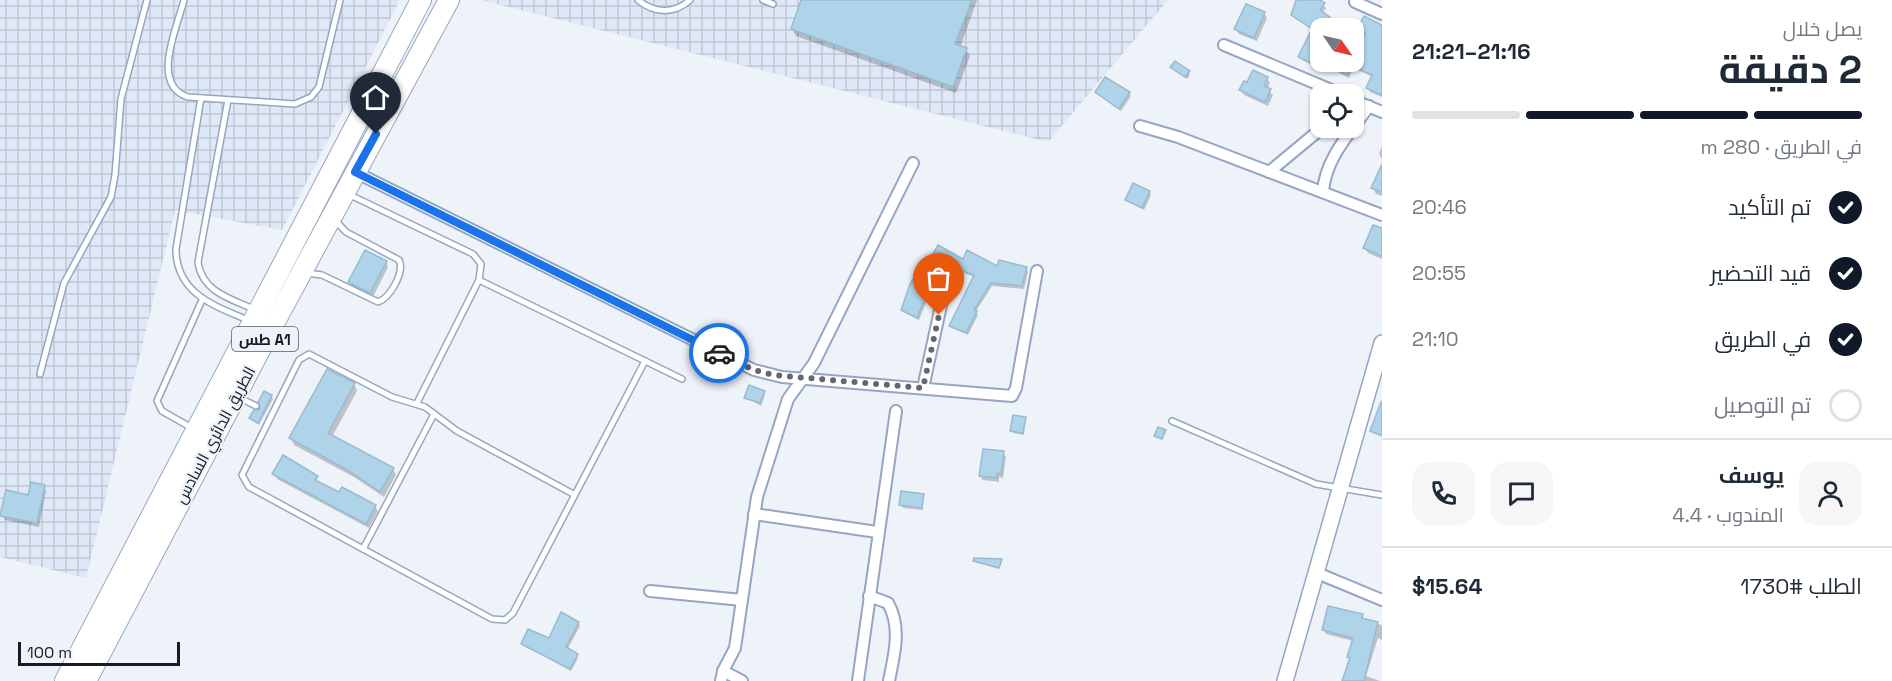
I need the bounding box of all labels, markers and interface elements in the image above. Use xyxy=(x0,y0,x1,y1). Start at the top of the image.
text: يصل خلال xyxy=(1783,16,1862,42)
north arrow xyxy=(1310,18,1364,72)
map controls xyxy=(1310,18,1364,138)
text: 21:16–21:21 xyxy=(1412,37,1531,65)
text: 2 دقيقة xyxy=(1719,45,1862,94)
pin xyxy=(350,72,401,134)
icon: home xyxy=(359,81,392,114)
button: locate xyxy=(1310,84,1364,138)
text: في الطريق · 280 m xyxy=(1701,134,1862,160)
icon: check xyxy=(1829,191,1862,224)
text: تم التأكيد xyxy=(1728,193,1811,221)
text: 20:46 xyxy=(1412,194,1467,220)
pin xyxy=(913,253,964,315)
icon: check xyxy=(1829,257,1862,290)
text: قيد التحضير xyxy=(1710,259,1811,287)
text: 20:55 xyxy=(1412,260,1466,286)
icon: bag xyxy=(922,262,955,295)
courier xyxy=(689,323,749,383)
icon: check xyxy=(1829,323,1862,356)
text: في الطريق xyxy=(1715,325,1811,353)
text: 21:10 xyxy=(1412,326,1459,352)
road number: طس A1 xyxy=(232,327,298,351)
icon: car xyxy=(703,337,736,370)
street label: الطريق الدائري السادس xyxy=(170,363,263,509)
text: تم التوصيل xyxy=(1714,391,1811,419)
text: يوسف xyxy=(1719,461,1784,489)
button: phone xyxy=(1412,462,1475,525)
button: chat xyxy=(1490,462,1553,525)
button: person xyxy=(1799,462,1862,525)
text: المندوب · 4.4 xyxy=(1672,502,1784,528)
text: $15.64 xyxy=(1412,572,1482,600)
text: الطلب #1730 xyxy=(1740,572,1862,600)
scale bar xyxy=(18,639,180,666)
text: 100 m xyxy=(27,642,72,663)

